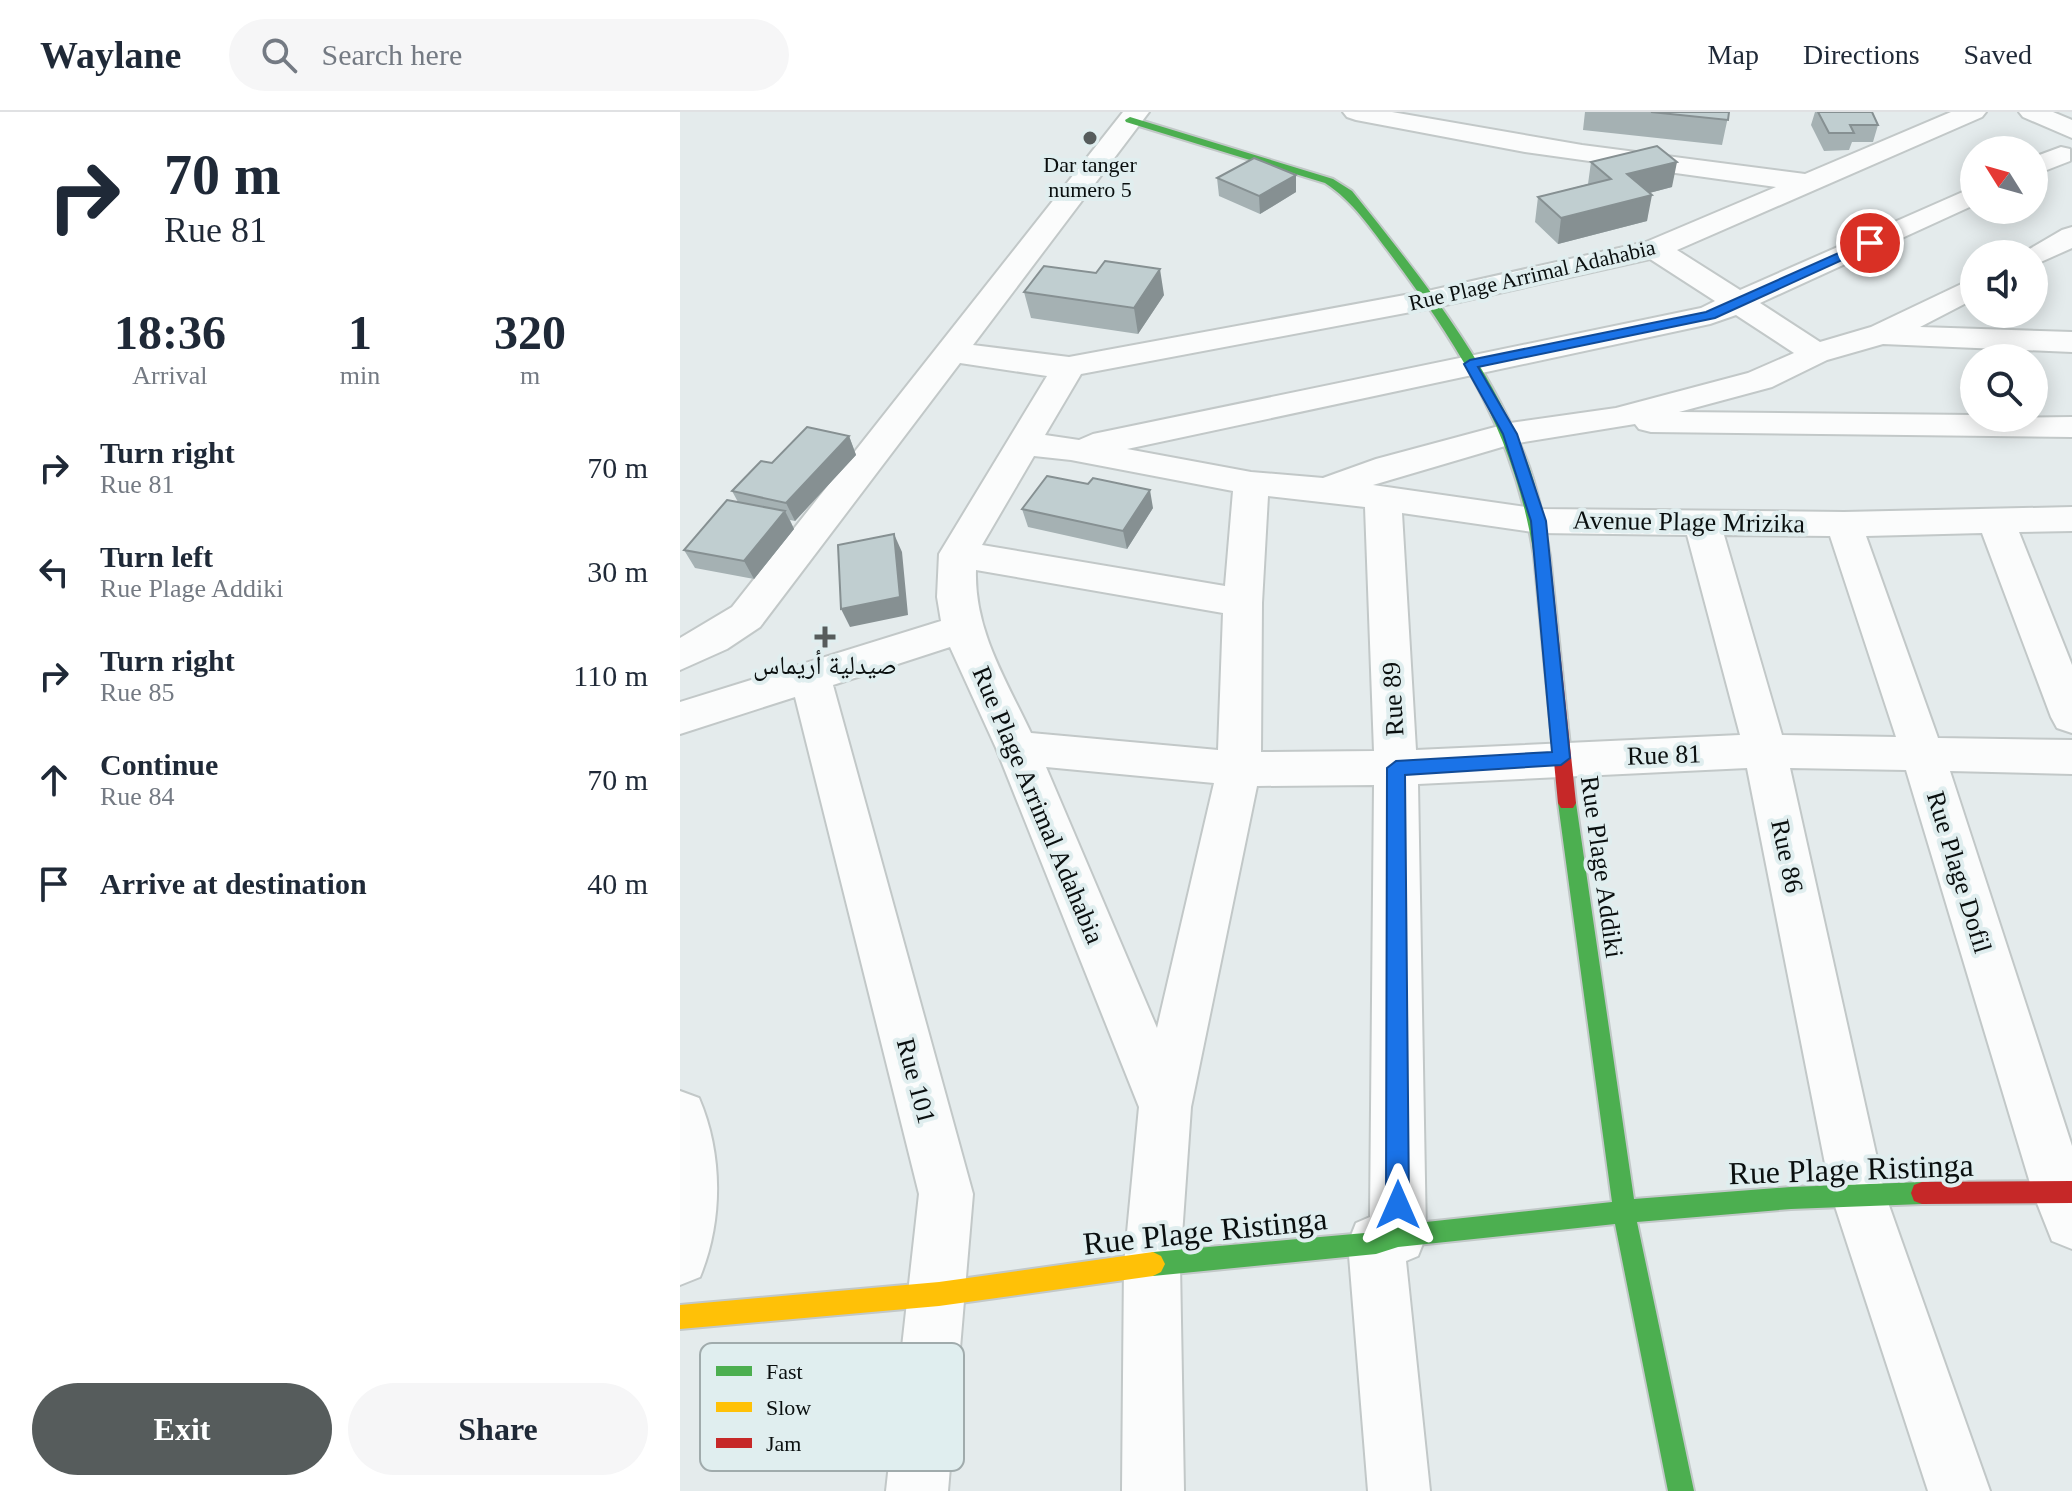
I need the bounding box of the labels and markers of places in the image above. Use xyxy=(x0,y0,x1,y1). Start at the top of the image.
marker: Dar tanger numero 5 xyxy=(1081,129,1099,147)
place label: Dar tanger numero 5 xyxy=(1043,152,1137,202)
pin xyxy=(1836,209,1904,277)
marker: صيدلية أريماس xyxy=(816,628,834,646)
place label: صيدلية أريماس xyxy=(753,649,897,681)

